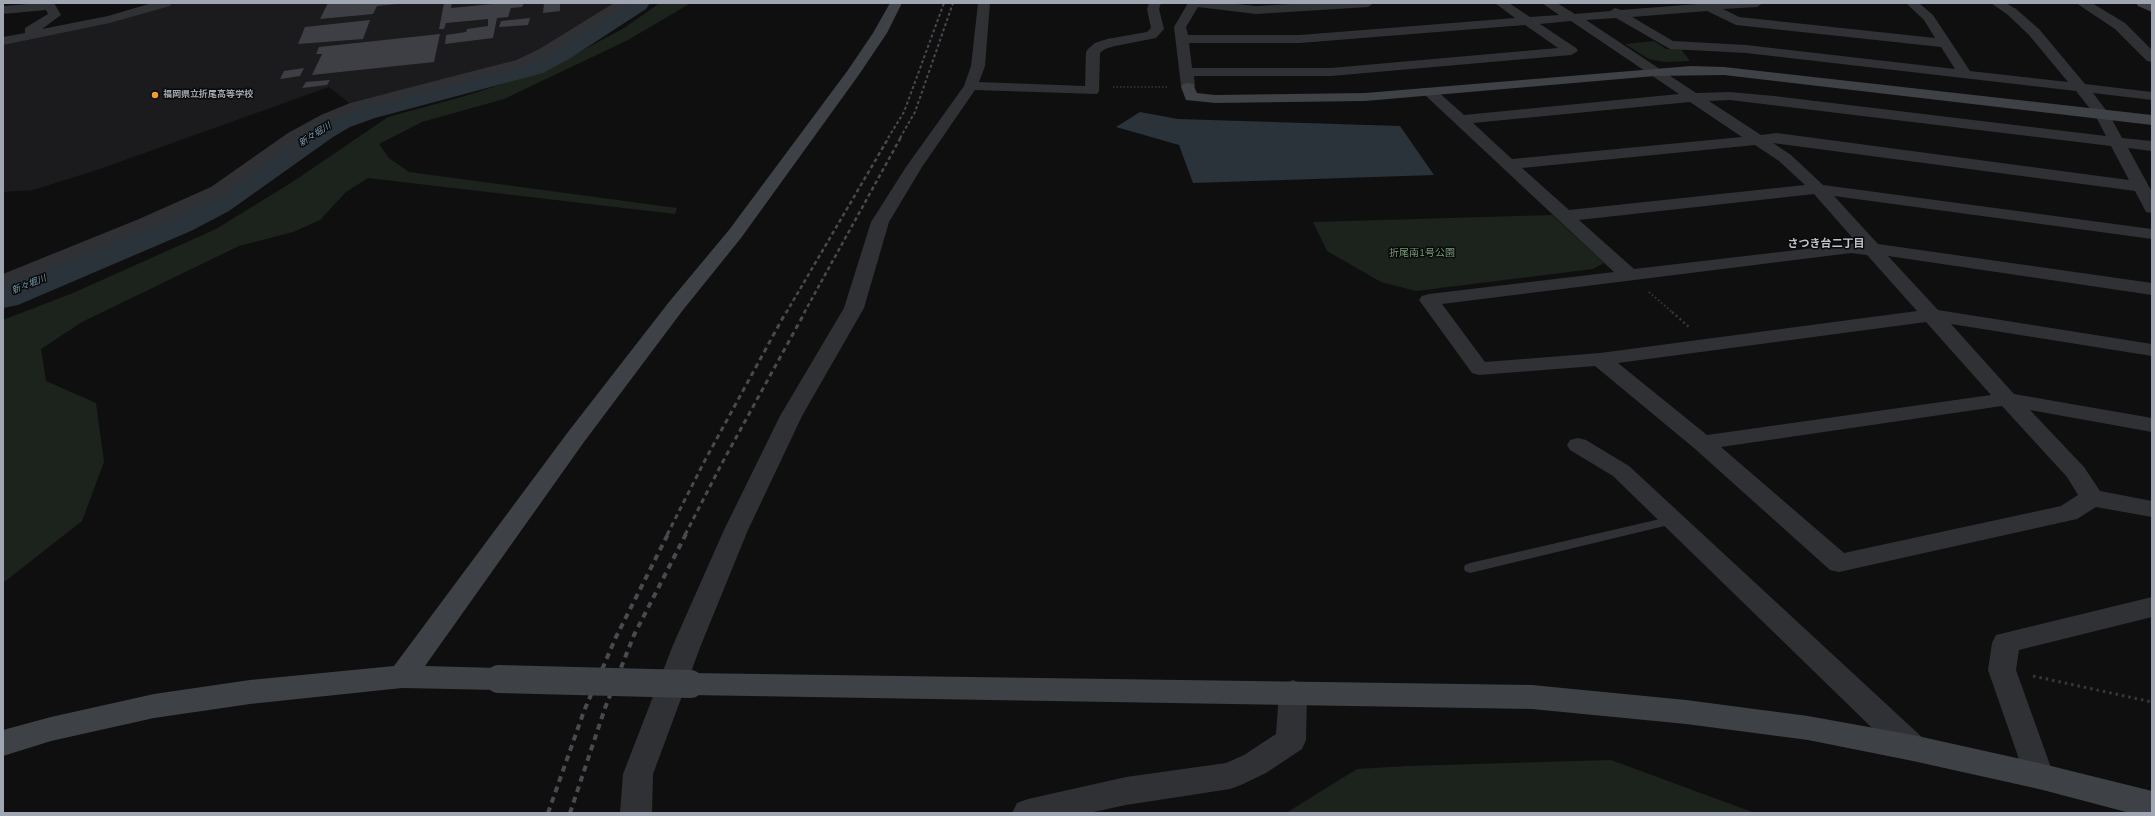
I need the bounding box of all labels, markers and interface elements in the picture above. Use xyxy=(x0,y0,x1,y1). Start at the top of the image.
marker: 福岡県立折尾高等学校 xyxy=(150,90,160,100)
place label: 福岡県立折尾高等学校 xyxy=(163,90,253,100)
water label: 新々堀川 xyxy=(297,121,333,149)
district label: さつき台二丁目 xyxy=(1788,237,1864,251)
park label: 折尾南1号公園 xyxy=(1389,248,1455,260)
water label: 新々堀川 xyxy=(10,273,48,297)

